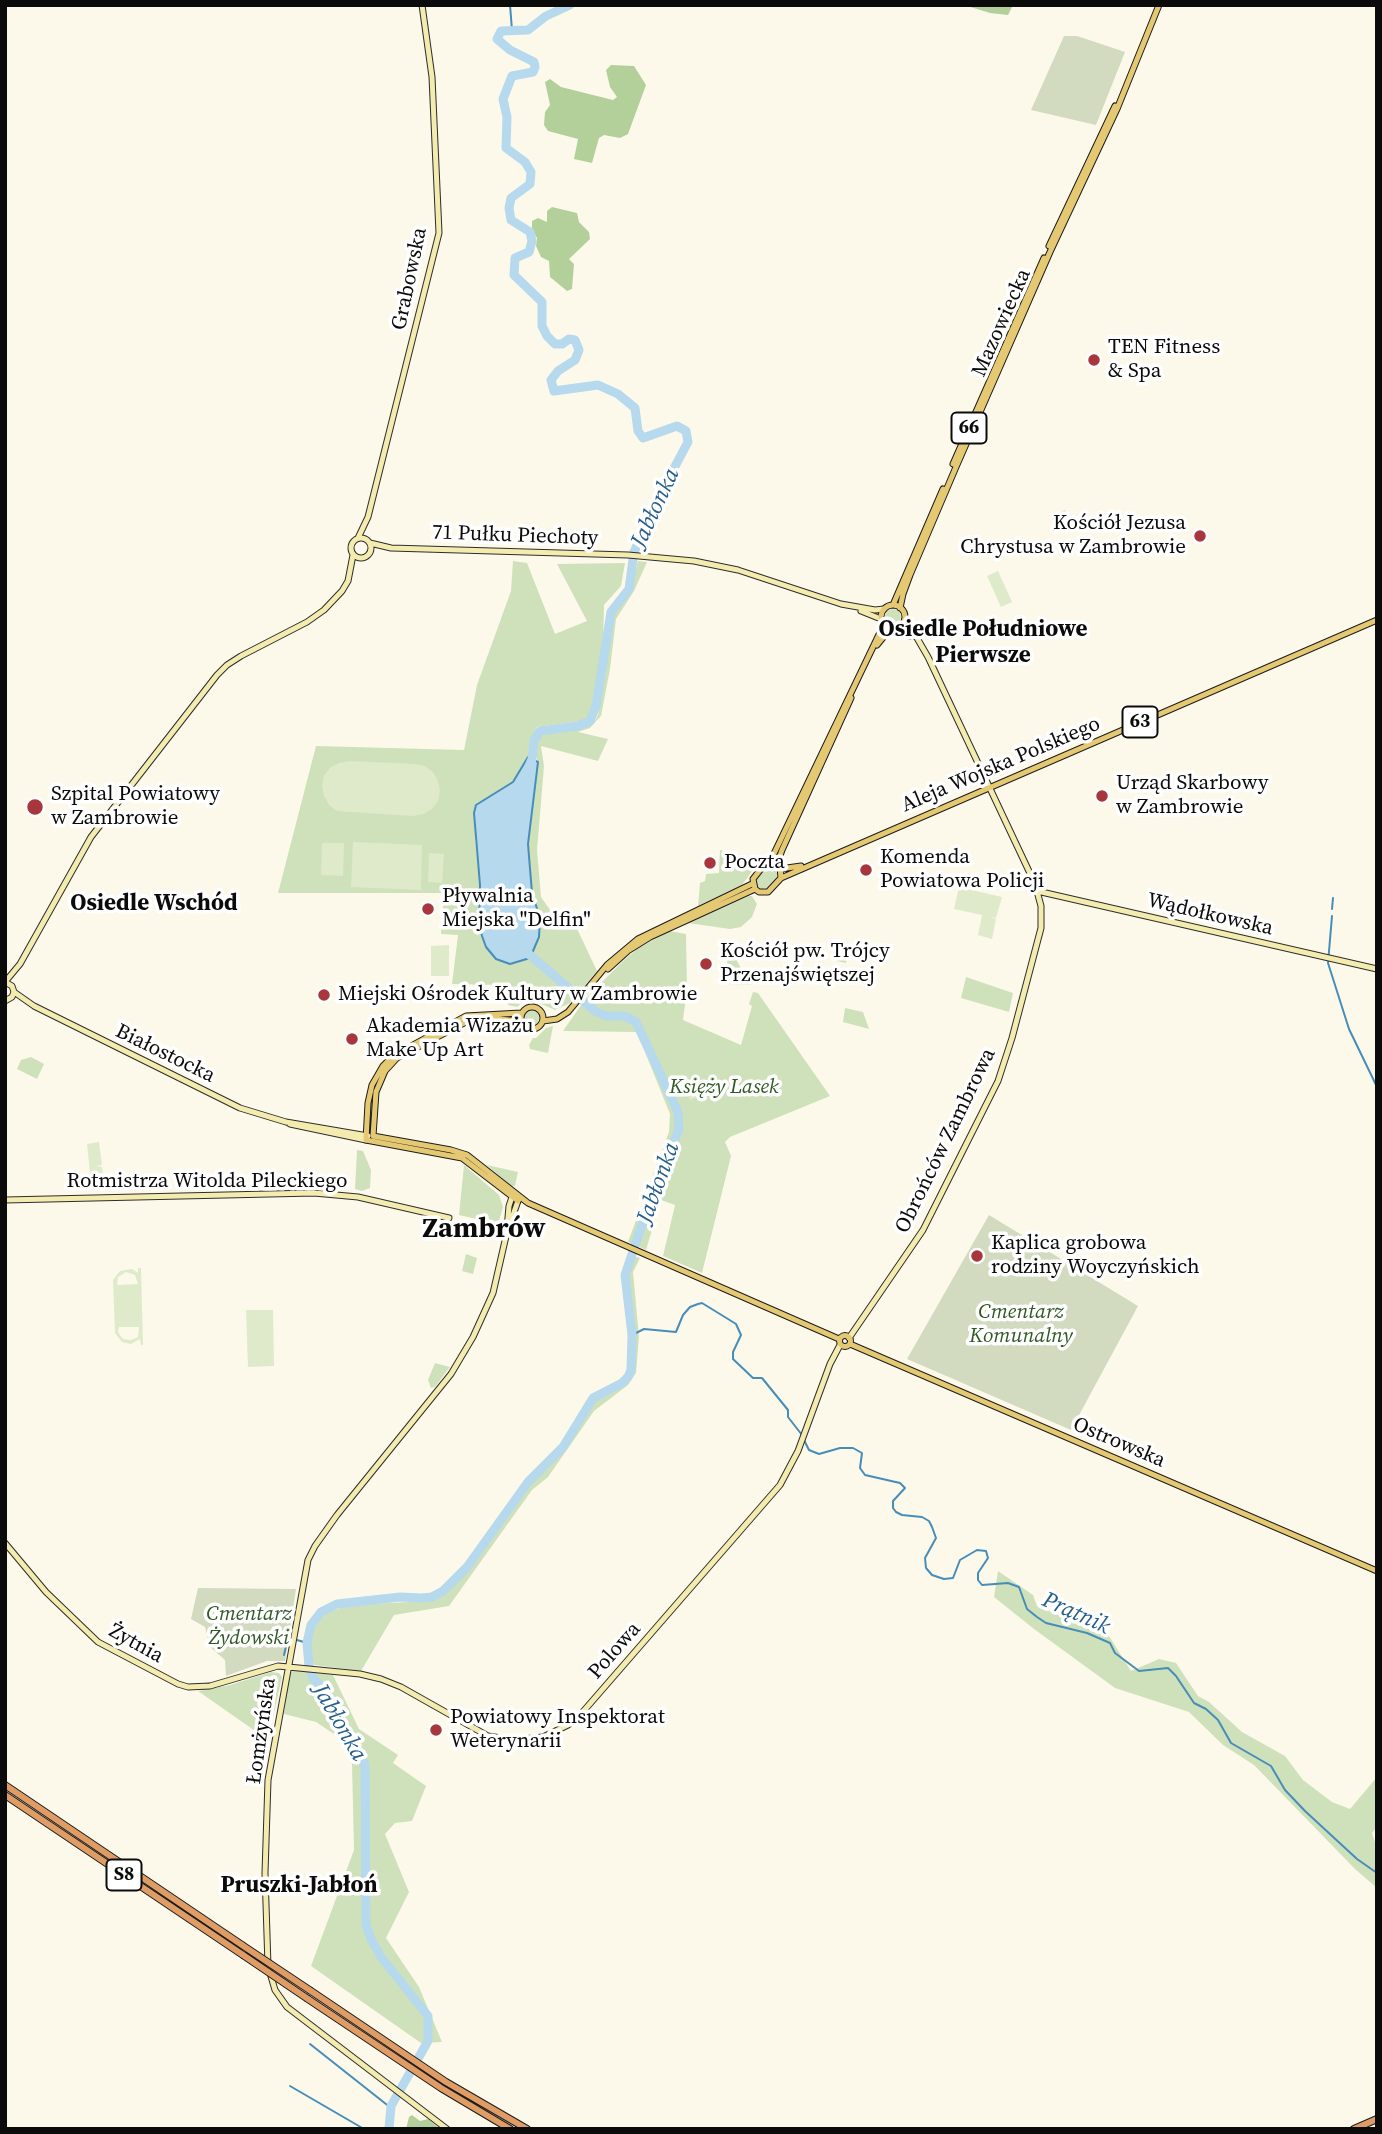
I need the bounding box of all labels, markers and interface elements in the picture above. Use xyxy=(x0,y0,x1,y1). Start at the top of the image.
street label: Grabowska xyxy=(387,225,433,333)
street label: Mazowiecka xyxy=(967,265,1037,381)
place label: TEN Fitness & Spa xyxy=(1108,335,1220,385)
marker: TEN Fitness & Spa xyxy=(1086,352,1102,368)
road number: 66 xyxy=(951,412,986,444)
water label: Jabłonka xyxy=(626,464,686,552)
place label: Kościół Jezusa Chrystusa w Zambrowie xyxy=(960,511,1186,561)
street label: 71 Pułku Piechoty xyxy=(431,521,599,551)
marker: Kościół Jezusa Chrystusa w Zambrowie xyxy=(1192,528,1208,544)
district label: Osiedle Południowe Pierwsze xyxy=(878,616,1088,670)
road number: 63 xyxy=(1122,706,1158,737)
street label: Aleja Wojska Polskiego xyxy=(898,712,1104,818)
place label: Urząd Skarbowy w Zambrowie xyxy=(1116,771,1268,821)
place label: Szpital Powiatowy w Zambrowie xyxy=(51,782,220,832)
marker: Urząd Skarbowy w Zambrowie xyxy=(1094,788,1110,804)
marker: Szpital Powiatowy w Zambrowie xyxy=(25,797,45,817)
place label: Komenda Powiatowa Policji xyxy=(880,845,1044,895)
place label: Poczta xyxy=(724,850,785,876)
marker: Poczta xyxy=(702,855,718,871)
marker: Komenda Powiatowa Policji xyxy=(858,862,874,878)
place label: Pływalnia Miejska "Delfin" xyxy=(442,884,591,934)
street label: Wądołkowska xyxy=(1145,888,1275,942)
district label: Osiedle Wschód xyxy=(70,890,238,918)
marker: Pływalnia Miejska "Delfin" xyxy=(420,901,436,917)
place label: Kościół pw. Trójcy Przenajświętszej xyxy=(720,939,890,989)
marker: Kościół pw. Trójcy Przenajświętszej xyxy=(698,956,714,972)
place label: Miejski Ośrodek Kultury w Zambrowie xyxy=(338,982,697,1008)
marker: Miejski Ośrodek Kultury w Zambrowie xyxy=(316,987,332,1003)
place label: Akademia Wizażu Make Up Art xyxy=(366,1014,534,1064)
street label: Białostocka xyxy=(111,1019,219,1089)
marker: Akademia Wizażu Make Up Art xyxy=(344,1031,360,1047)
street label: Obrońców Zambrowa xyxy=(890,1045,1002,1237)
park label: Księży Lasek xyxy=(669,1075,779,1101)
water label: Jabłonka xyxy=(632,1139,686,1227)
street label: Rotmistrza Witolda Pileckiego xyxy=(67,1169,347,1195)
district label: Zambrów xyxy=(422,1213,546,1247)
place label: Kaplica grobowa rodziny Woyczyńskich xyxy=(991,1231,1200,1281)
marker: Kaplica grobowa rodziny Woyczyńskich xyxy=(969,1248,985,1264)
park label: Cmentarz Komunalny xyxy=(969,1300,1073,1350)
street label: Ostrowska xyxy=(1069,1412,1169,1474)
water label: Prątnik xyxy=(1038,1587,1114,1641)
park label: Cmentarz Żydowski xyxy=(206,1602,292,1652)
street label: Polowa xyxy=(583,1617,647,1685)
street label: Żytnia xyxy=(104,1619,168,1669)
street label: Łomżyńska xyxy=(242,1676,282,1786)
water label: Jabłonka xyxy=(306,1680,372,1766)
place label: Powiatowy Inspektorat Weterynarii xyxy=(450,1705,665,1755)
marker: Powiatowy Inspektorat Weterynarii xyxy=(428,1722,444,1738)
road number: S8 xyxy=(106,1859,142,1890)
district label: Pruszki-Jabłoń xyxy=(220,1872,378,1900)

